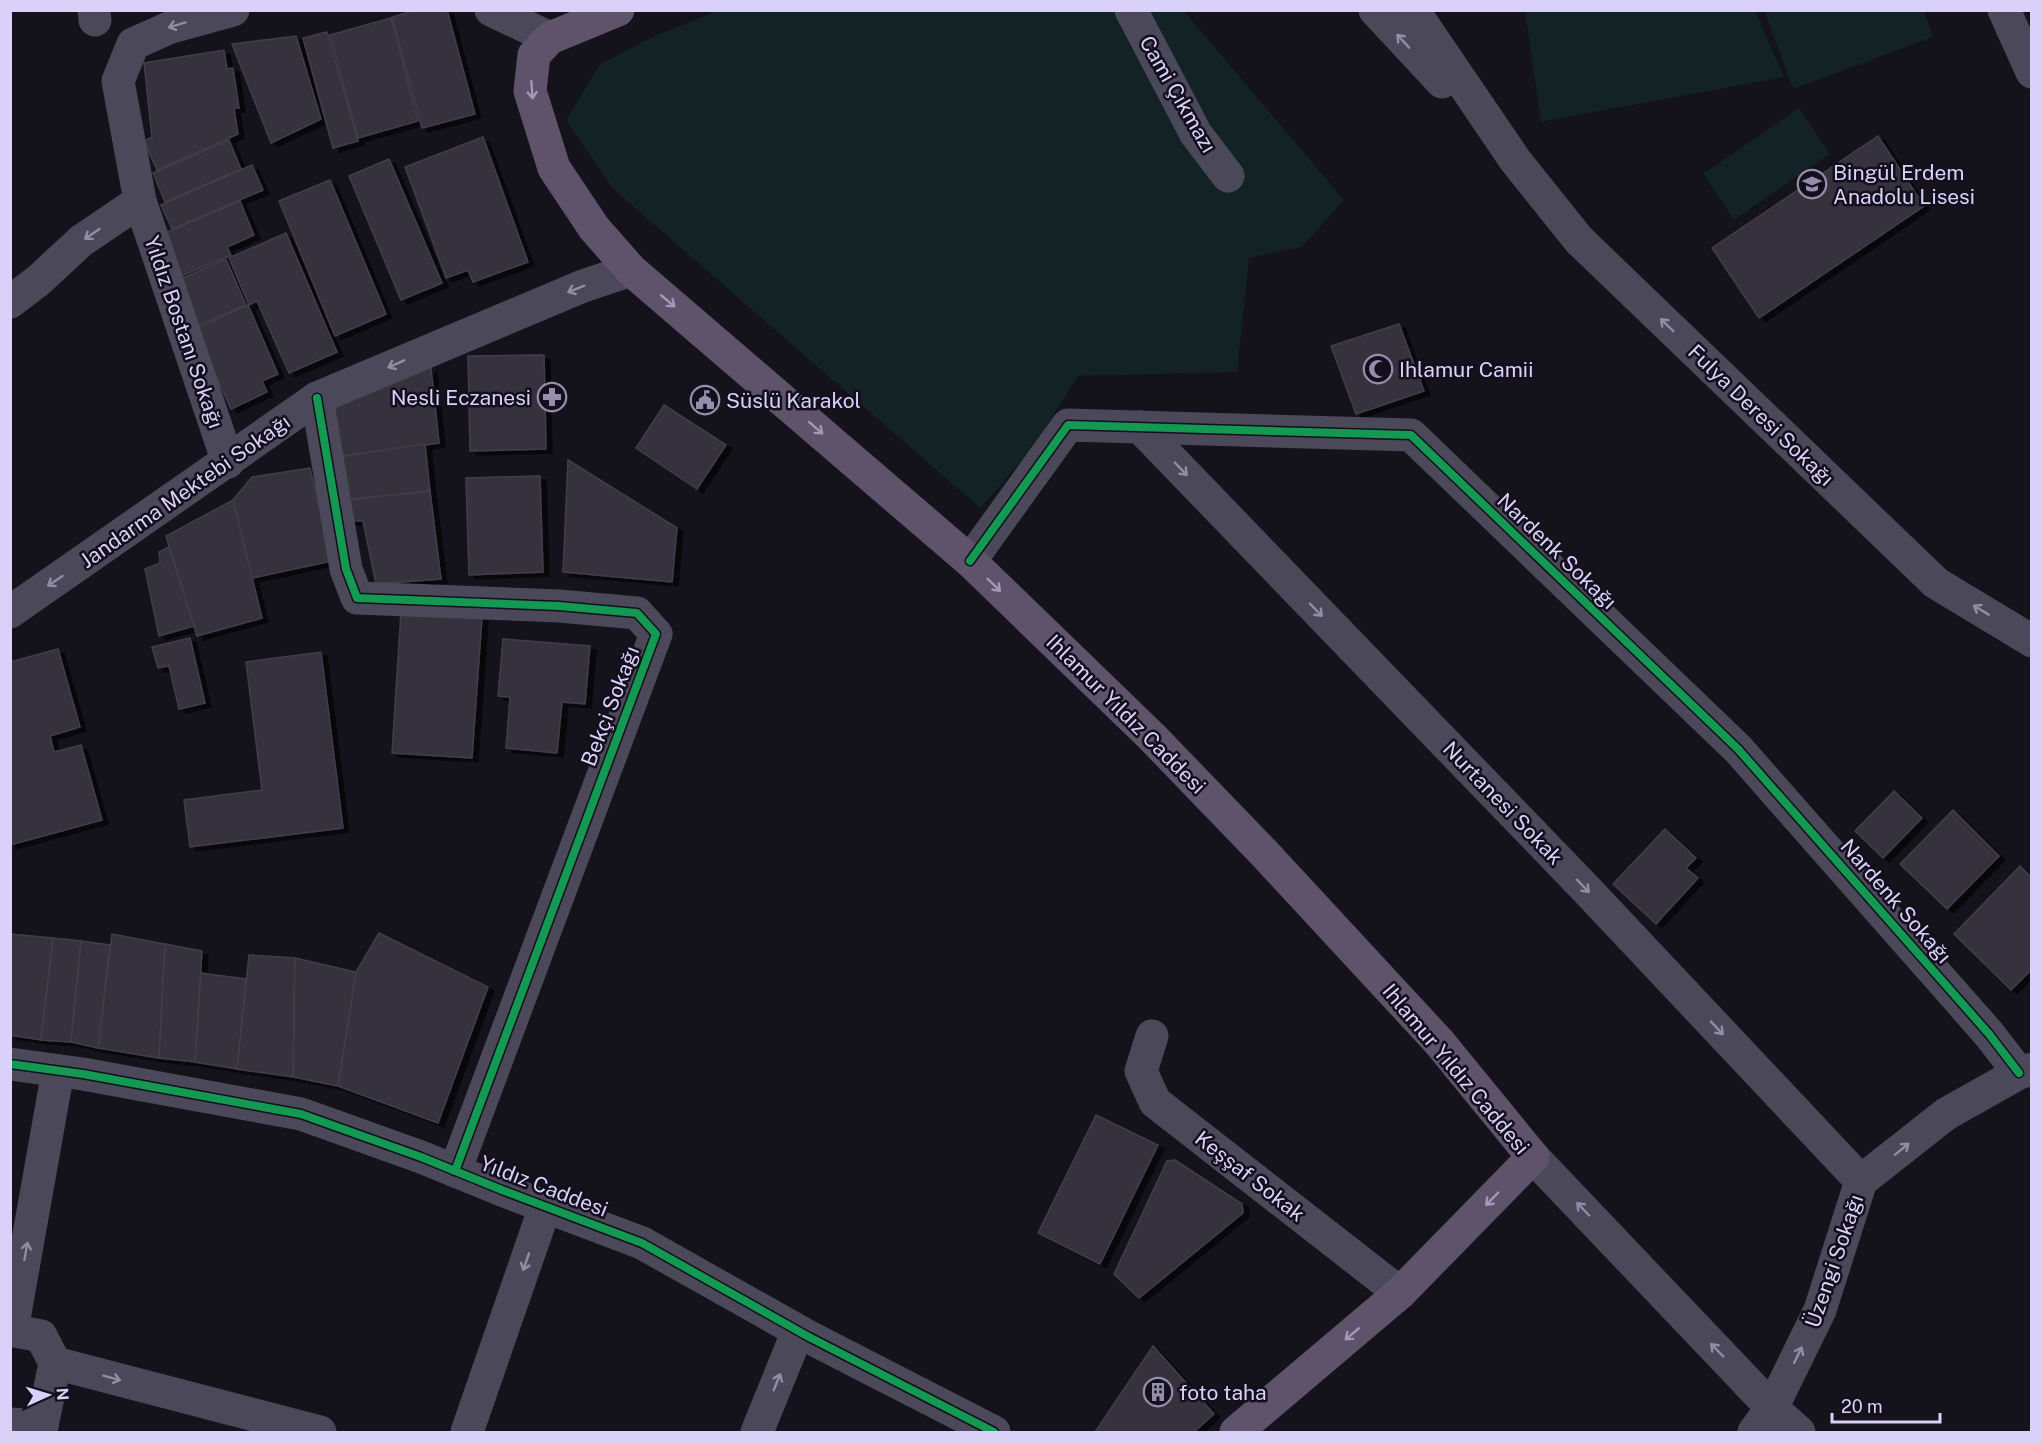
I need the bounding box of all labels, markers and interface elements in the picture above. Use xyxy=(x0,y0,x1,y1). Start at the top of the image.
one-way arrow xyxy=(168,21,187,32)
street label: Cami Çıkmazı xyxy=(1134,31,1222,157)
one-way arrow xyxy=(1396,33,1410,48)
one-way arrow xyxy=(527,80,538,99)
place label: Bingül Erdem Anadolu Lisesi xyxy=(1833,160,1975,209)
school or university icon: Bingül Erdem Anadolu Lisesi xyxy=(1796,168,1828,200)
one-way arrow xyxy=(84,228,100,240)
street label: Yıldız Bostanı Sokağı xyxy=(139,232,229,432)
one-way arrow xyxy=(567,284,585,295)
one-way arrow xyxy=(660,295,676,308)
one-way arrow xyxy=(1659,317,1674,332)
street label: Fulya Deresi Sokağı xyxy=(1683,339,1839,491)
mosque icon: Ihlamur Camii xyxy=(1362,353,1394,385)
place label: Ihlamur Camii xyxy=(1399,357,1533,382)
one-way arrow xyxy=(387,359,405,371)
pharmacy icon: Nesli Eczanesi xyxy=(536,381,568,413)
public building icon: Süslü Karakol xyxy=(689,384,721,416)
place label: Nesli Eczanesi xyxy=(391,385,531,410)
place label: Süslü Karakol xyxy=(726,388,861,413)
street label: Jandarma Mektebi Sokağı xyxy=(75,409,295,573)
one-way arrow xyxy=(808,421,823,435)
one-way arrow xyxy=(1174,462,1188,477)
street label: Nardenk Sokağı xyxy=(1492,488,1622,614)
one-way arrow xyxy=(48,575,64,587)
one-way arrow xyxy=(986,577,1001,592)
one-way arrow xyxy=(1309,602,1324,617)
one-way arrow xyxy=(1973,604,1990,616)
street label: Ihlamur Yıldız Caddesi xyxy=(1041,629,1211,799)
street label: Bekçi Sokağı xyxy=(576,643,644,769)
street label: Nurtanesi Sokak xyxy=(1438,736,1568,870)
street label: Nardenk Sokağı xyxy=(1835,834,1957,968)
one-way arrow xyxy=(1576,878,1590,893)
street label: Ihlamur Yıldız Caddesi xyxy=(1377,979,1535,1159)
one-way arrow xyxy=(1710,1020,1724,1035)
street label: Keşşaf Sokak xyxy=(1190,1125,1310,1227)
one-way arrow xyxy=(1893,1143,1909,1156)
street label: Yıldız Caddesi xyxy=(477,1150,611,1222)
one-way arrow xyxy=(1485,1191,1499,1206)
street label: Üzengi Sokağı xyxy=(1799,1191,1869,1331)
one-way arrow xyxy=(1576,1202,1590,1217)
one-way arrow xyxy=(21,1242,32,1262)
one-way arrow xyxy=(520,1252,531,1271)
one-way arrow xyxy=(1345,1327,1360,1341)
one-way arrow xyxy=(1710,1343,1725,1358)
one-way arrow xyxy=(1793,1347,1804,1365)
north arrow xyxy=(18,1365,78,1425)
one-way arrow xyxy=(102,1373,121,1384)
one-way arrow xyxy=(772,1373,783,1391)
building icon: foto taha xyxy=(1142,1376,1174,1408)
place label: foto taha xyxy=(1179,1380,1267,1405)
scale bar xyxy=(1832,1386,1940,1424)
text: N xyxy=(53,1387,72,1401)
text: 20 m xyxy=(1841,1396,1883,1417)

